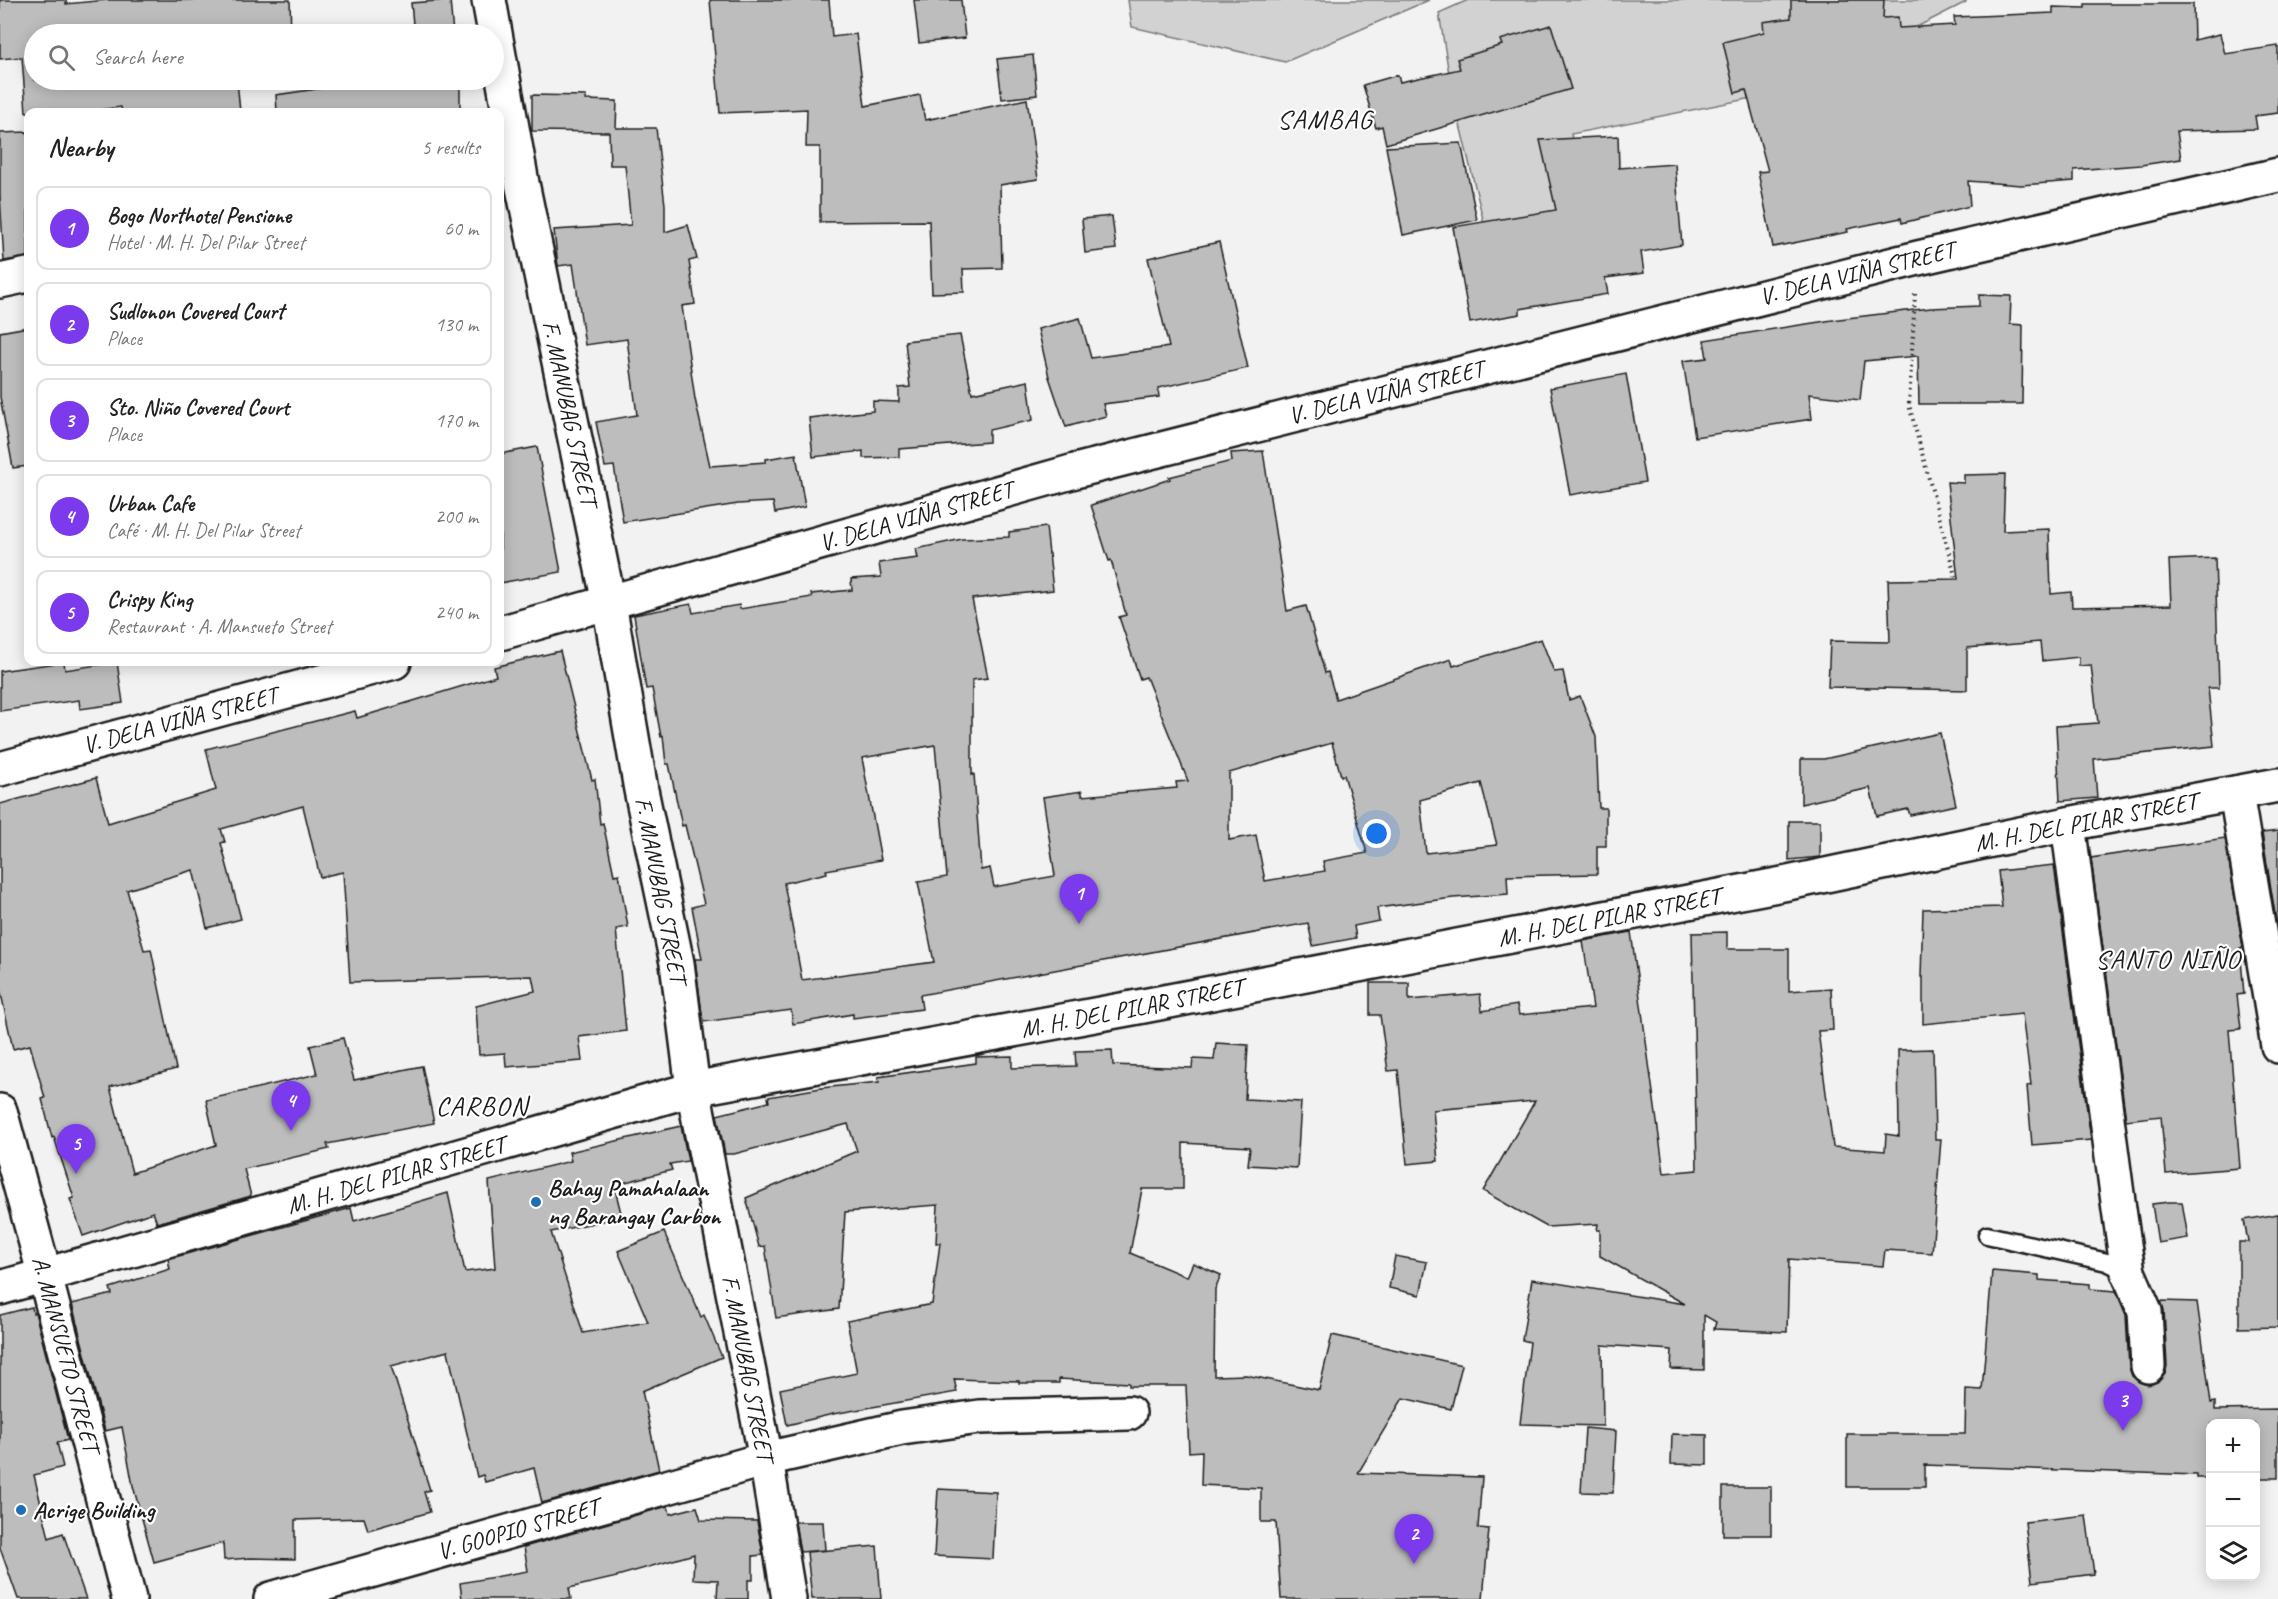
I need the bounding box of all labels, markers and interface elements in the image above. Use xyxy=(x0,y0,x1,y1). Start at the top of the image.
search box xyxy=(24,24,504,90)
icon: search xyxy=(45,41,78,74)
text: Search here xyxy=(93,43,183,71)
district label: SAMBAG xyxy=(1277,102,1374,136)
text: Nearby xyxy=(48,131,113,164)
text: 5 results xyxy=(421,135,480,160)
text: Bogo Northotel Pensione xyxy=(107,202,291,230)
text: 1 xyxy=(65,216,74,241)
text: 60 m xyxy=(444,216,478,241)
text: Hotel · M. H. Del Pilar Street xyxy=(107,230,305,255)
street label: V. DELA VIÑA STREET xyxy=(1756,233,1962,312)
text: Sudlonon Covered Court xyxy=(107,298,284,326)
text: 2 xyxy=(65,312,74,337)
text: 130 m xyxy=(435,312,478,337)
street label: F. MANUBAG STREET xyxy=(536,318,605,514)
text: Place xyxy=(107,326,142,351)
street label: V. DELA VIÑA STREET xyxy=(1285,352,1491,431)
text: Sto. Niño Covered Court xyxy=(107,394,289,422)
text: 3 xyxy=(65,408,74,433)
text: 170 m xyxy=(435,408,478,433)
text: Place xyxy=(107,422,142,447)
street label: V. DELA VIÑA STREET xyxy=(816,473,1021,558)
text: Urban Cafe xyxy=(107,490,194,518)
text: 4 xyxy=(65,504,74,529)
text: 200 m xyxy=(435,504,478,529)
text: Café · M. H. Del Pilar Street xyxy=(107,518,300,543)
text: Crispy King xyxy=(107,586,192,614)
text: 5 xyxy=(65,600,74,625)
text: 240 m xyxy=(435,600,478,625)
text: Restaurant · A. Mansueto Street xyxy=(107,614,332,639)
street label: V. DELA VIÑA STREET xyxy=(80,678,285,760)
street label: M. H. DEL PILAR STREET xyxy=(1972,785,2205,858)
street label: F. MANUBAG STREET xyxy=(628,795,695,991)
your location xyxy=(1362,819,1391,848)
pin: 1 xyxy=(1060,874,1098,924)
street label: M. H. DEL PILAR STREET xyxy=(1495,880,1728,953)
district label: SANTO NIÑO xyxy=(2095,942,2242,976)
street label: M. H. DEL PILAR STREET xyxy=(1018,971,1251,1044)
pin: 4 xyxy=(272,1082,310,1131)
district label: CARBON xyxy=(436,1089,531,1123)
pin: 5 xyxy=(56,1124,96,1174)
street label: M. H. DEL PILAR STREET xyxy=(283,1128,514,1220)
place label: Bahay Pamahalaan ng Barangay Carbon xyxy=(548,1173,722,1231)
marker: Bahay Pamahalaan ng Barangay Carbon xyxy=(529,1195,543,1209)
street label: A. MANSUETO STREET xyxy=(26,1253,108,1461)
street label: F. MANUBAG STREET xyxy=(715,1273,782,1469)
pin: 3 xyxy=(2104,1382,2142,1431)
map controls xyxy=(2206,1419,2260,1581)
button: + xyxy=(2206,1419,2260,1473)
button: − xyxy=(2206,1473,2260,1527)
street label: V. GOOPIO STREET xyxy=(434,1490,608,1566)
place label: Acrige Building xyxy=(33,1495,157,1525)
marker: Acrige Building xyxy=(14,1503,28,1517)
pin: 2 xyxy=(1394,1514,1434,1564)
button: layers xyxy=(2206,1527,2260,1581)

